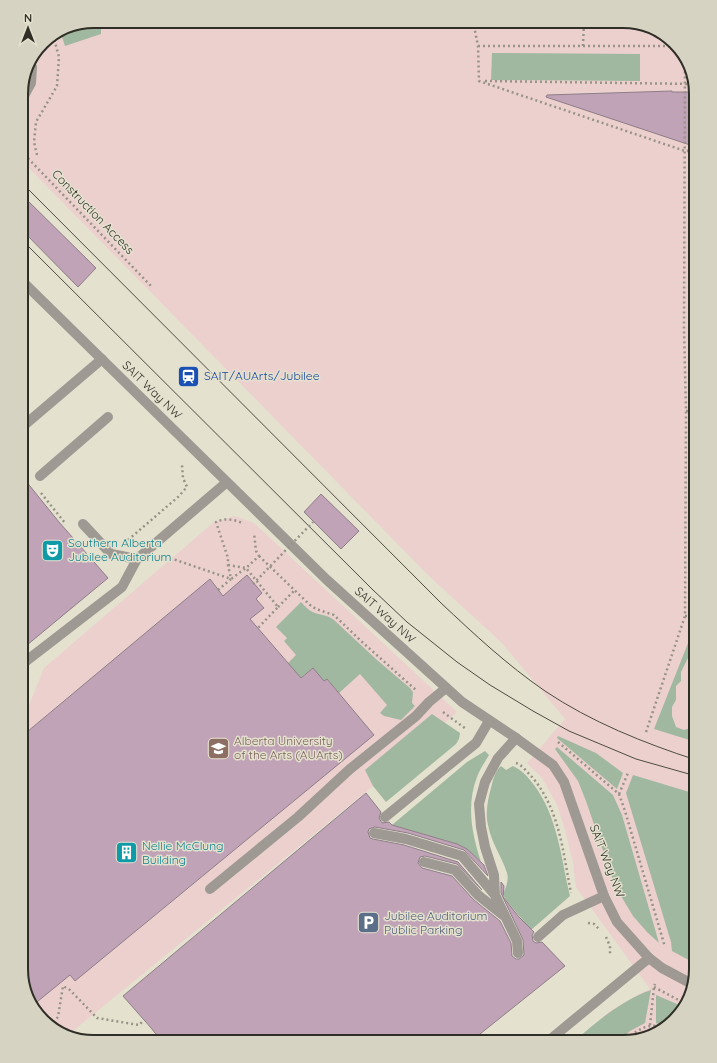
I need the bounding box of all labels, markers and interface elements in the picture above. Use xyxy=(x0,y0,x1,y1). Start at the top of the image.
north arrow xyxy=(8,8,48,48)
text: N xyxy=(24,11,32,25)
street label: Construction Access xyxy=(49,166,138,257)
street label: SAIT Way NW xyxy=(119,357,186,422)
station icon: SAIT/AUArts/Jubilee xyxy=(176,363,202,389)
place label: SAIT/AUArts/Jubilee xyxy=(204,368,320,383)
place label: Southern Alberta Jubilee Auditorium xyxy=(68,535,172,564)
theatre icon: Southern Alberta Jubilee Auditorium xyxy=(39,537,65,563)
street label: SAIT Way NW xyxy=(352,583,419,646)
place label: Alberta University of the Arts (AUArts) xyxy=(234,733,343,762)
school or university icon: Alberta University of the Arts (AUArts) xyxy=(206,735,232,761)
street label: SAIT Way NW xyxy=(587,822,628,900)
place label: Nellie McClung Building xyxy=(142,838,224,867)
building icon: Nellie McClung Building xyxy=(113,840,139,866)
place label: Jubilee Auditorium Public Parking xyxy=(384,908,488,937)
parking icon: Jubilee Auditorium Public Parking xyxy=(355,910,381,936)

